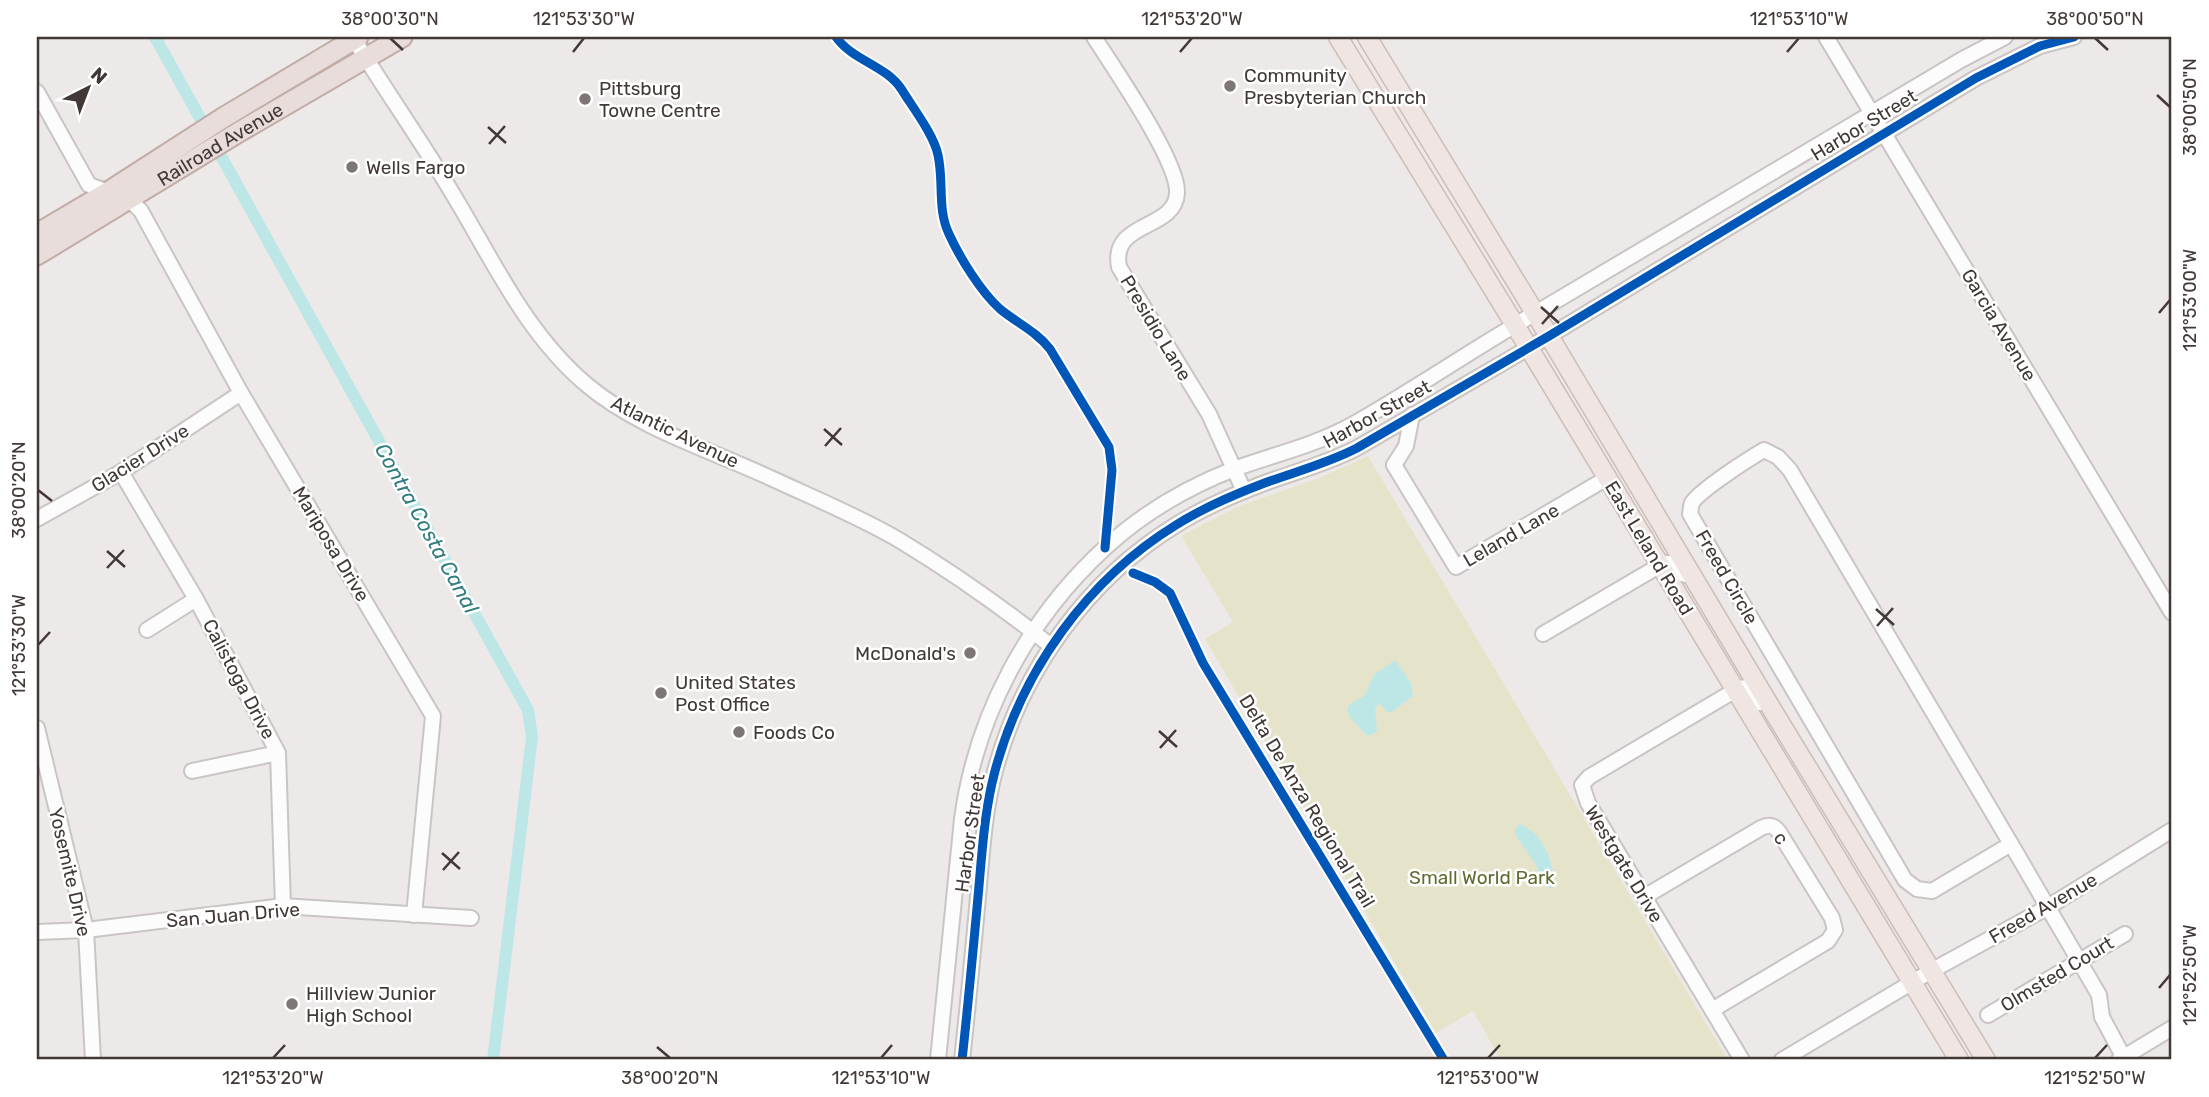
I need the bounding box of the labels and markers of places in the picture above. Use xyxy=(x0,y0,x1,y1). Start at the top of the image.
place label: Community Presbyterian Church xyxy=(1244,64,1426,109)
place label: Pittsburg Towne Centre xyxy=(599,77,721,122)
marker: Community Presbyterian Church xyxy=(1222,78,1238,94)
marker: Pittsburg Towne Centre xyxy=(577,91,593,107)
place label: Wells Fargo xyxy=(366,156,465,179)
marker: Wells Fargo xyxy=(344,159,360,175)
place label: McDonald's xyxy=(855,642,956,665)
marker: McDonald's xyxy=(962,645,978,661)
place label: United States Post Office xyxy=(675,671,796,716)
marker: United States Post Office xyxy=(653,685,669,701)
place label: Foods Co xyxy=(753,721,835,744)
marker: Foods Co xyxy=(731,724,747,740)
place label: Hillview Junior High School xyxy=(306,982,437,1027)
marker: Hillview Junior High School xyxy=(284,996,300,1012)

